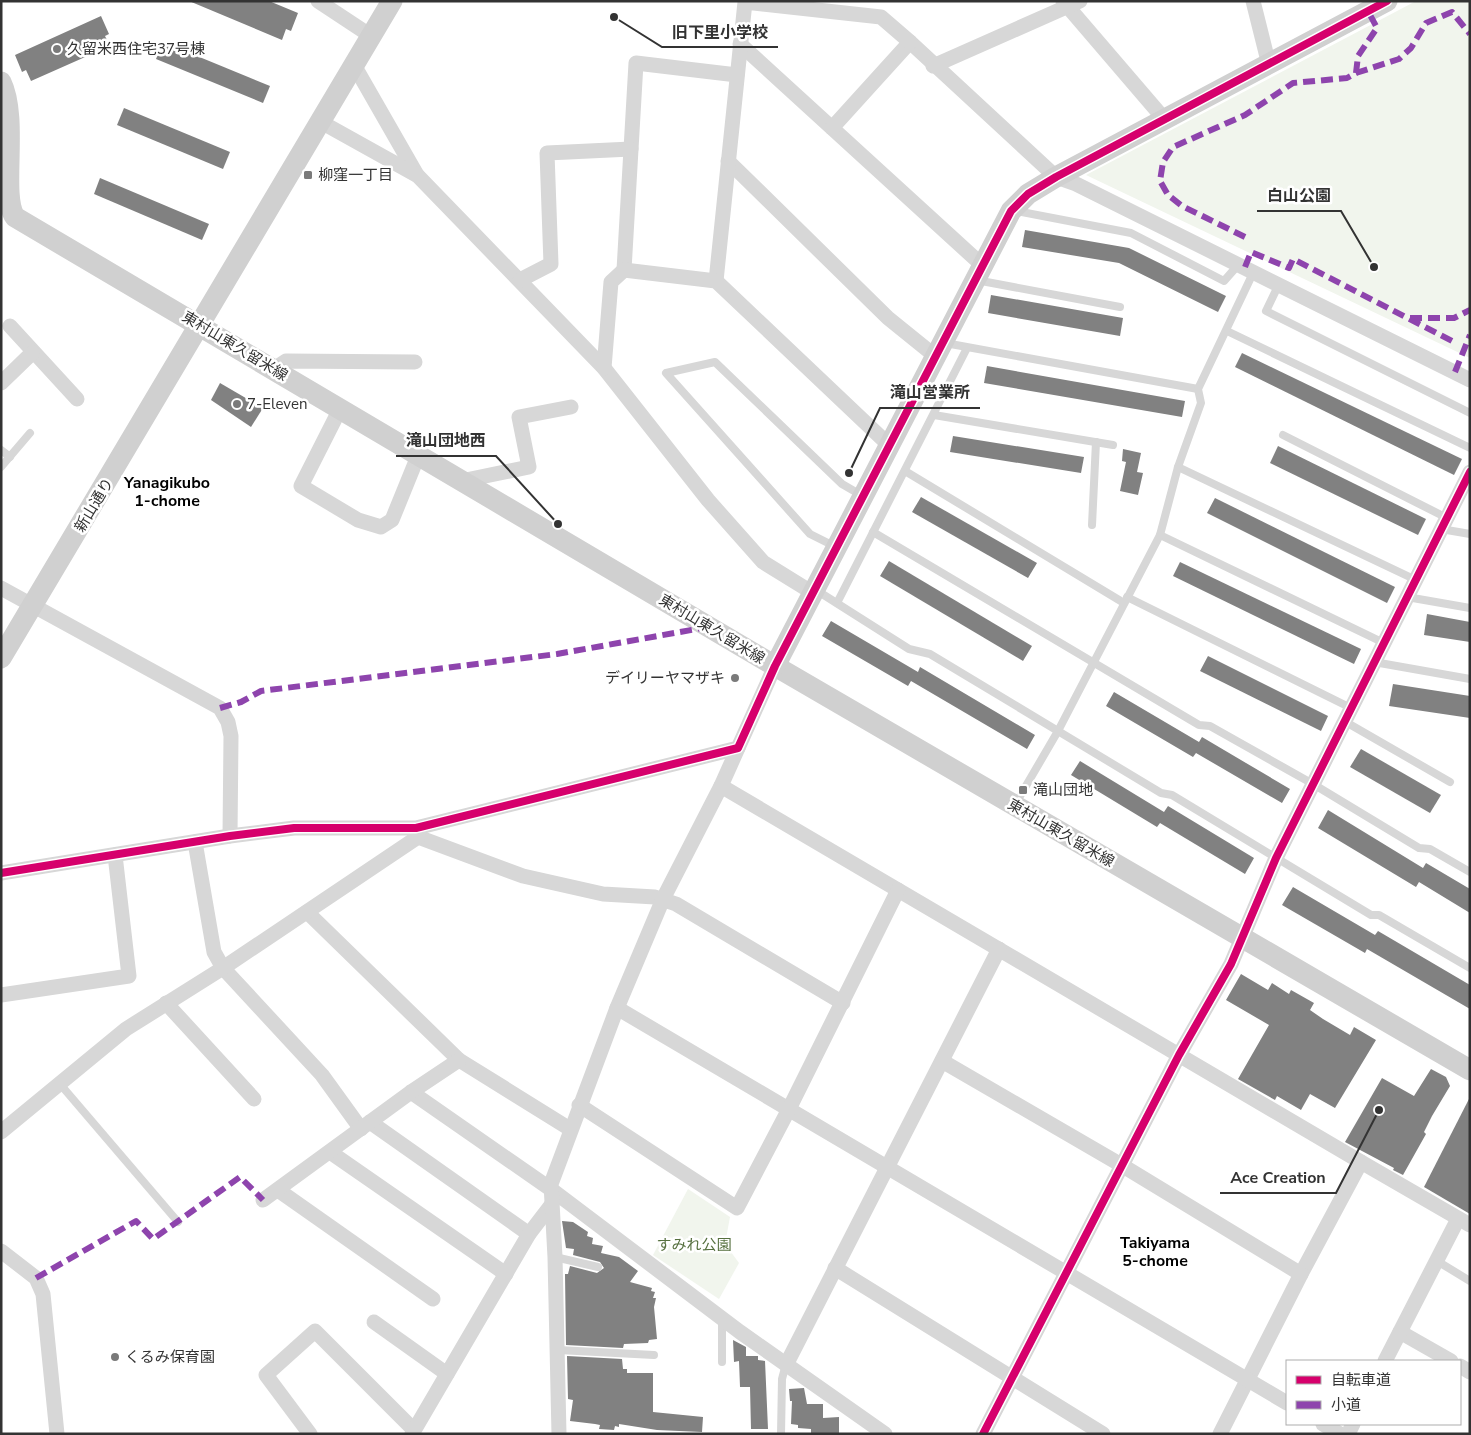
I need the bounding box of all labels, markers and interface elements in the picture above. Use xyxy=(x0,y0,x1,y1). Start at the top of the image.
callout: 旧下里小学校 xyxy=(662,16,778,47)
text: 旧下里小学校 xyxy=(672,22,768,44)
place label: 久留米西住宅37号棟 xyxy=(67,39,205,59)
marker: 久留米西住宅37号棟 xyxy=(51,43,63,55)
place label: 柳窪一丁目 xyxy=(318,165,393,185)
marker: 柳窪一丁目 xyxy=(302,169,314,181)
callout: 白山公園 xyxy=(1257,180,1341,211)
text: 白山公園 xyxy=(1267,185,1331,207)
street label: 東村山東久留米線 xyxy=(178,307,292,385)
callout: 滝山営業所 xyxy=(880,377,980,408)
text: 滝山営業所 xyxy=(890,382,970,404)
place label: 7-Eleven xyxy=(247,394,307,414)
marker: 7-Eleven xyxy=(231,398,243,410)
callout: 滝山団地西 xyxy=(396,425,496,456)
text: 滝山団地西 xyxy=(406,430,486,452)
district label: Yanagikubo 1-chome xyxy=(123,472,210,512)
street label: 新山通り xyxy=(70,474,118,536)
street label: 東村山東久留米線 xyxy=(655,590,769,668)
place label: デイリーヤマザキ xyxy=(605,668,725,688)
marker: デイリーヤマザキ xyxy=(729,672,741,684)
place label: 滝山団地 xyxy=(1033,780,1093,800)
marker: 滝山団地 xyxy=(1017,784,1029,796)
street label: 東村山東久留米線 xyxy=(1004,794,1118,872)
callout: Ace Creation xyxy=(1220,1162,1336,1193)
text: Ace Creation xyxy=(1230,1167,1326,1189)
district label: Takiyama 5-chome xyxy=(1120,1232,1190,1272)
park label: すみれ公園 xyxy=(656,1235,732,1255)
place label: くるみ保育園 xyxy=(125,1347,215,1367)
marker: くるみ保育園 xyxy=(109,1351,121,1363)
legend xyxy=(1286,1360,1461,1425)
text: 自転車道 xyxy=(1331,1370,1391,1390)
text: 小道 xyxy=(1331,1395,1361,1415)

